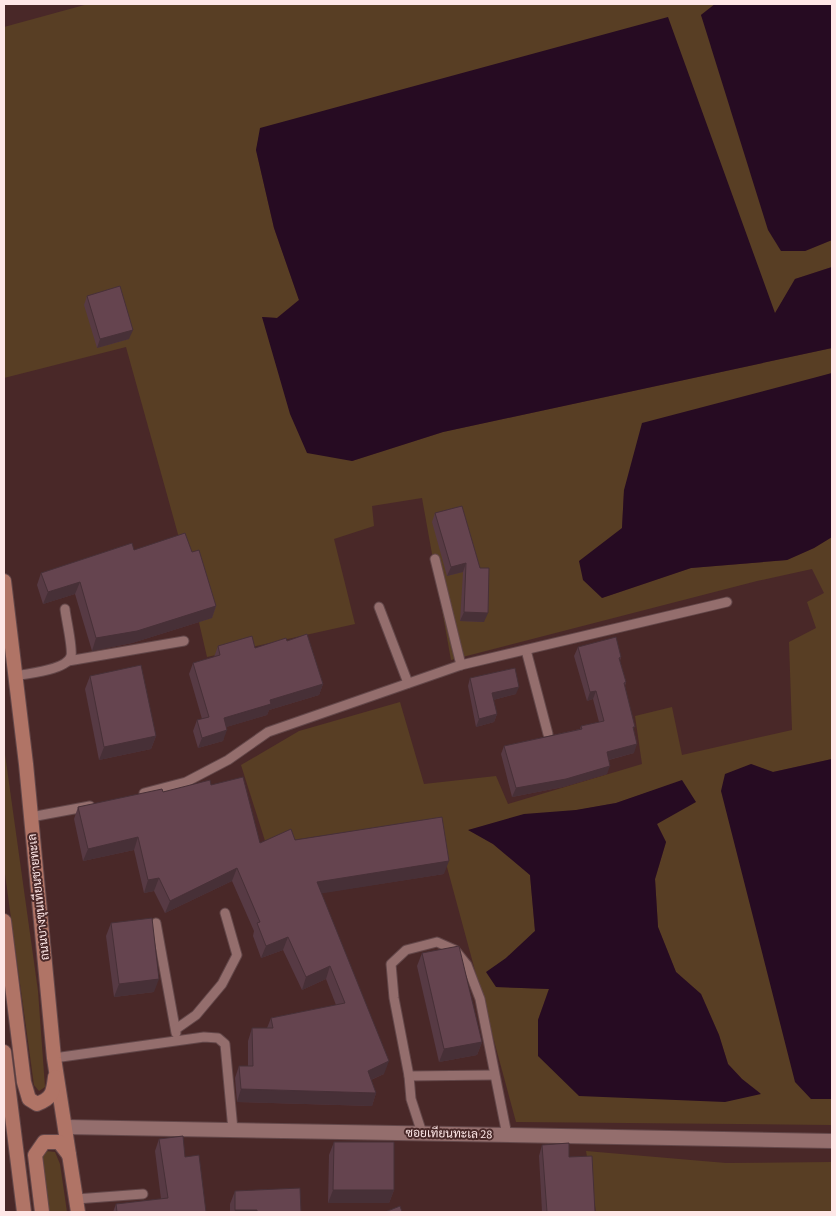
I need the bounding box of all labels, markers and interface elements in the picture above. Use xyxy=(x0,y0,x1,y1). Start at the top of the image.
street label: ถนนบางขุนเทียนชายทะเล xyxy=(24,833,54,961)
street label: ซอยเทียนทะเล 28 xyxy=(405,1125,493,1143)

